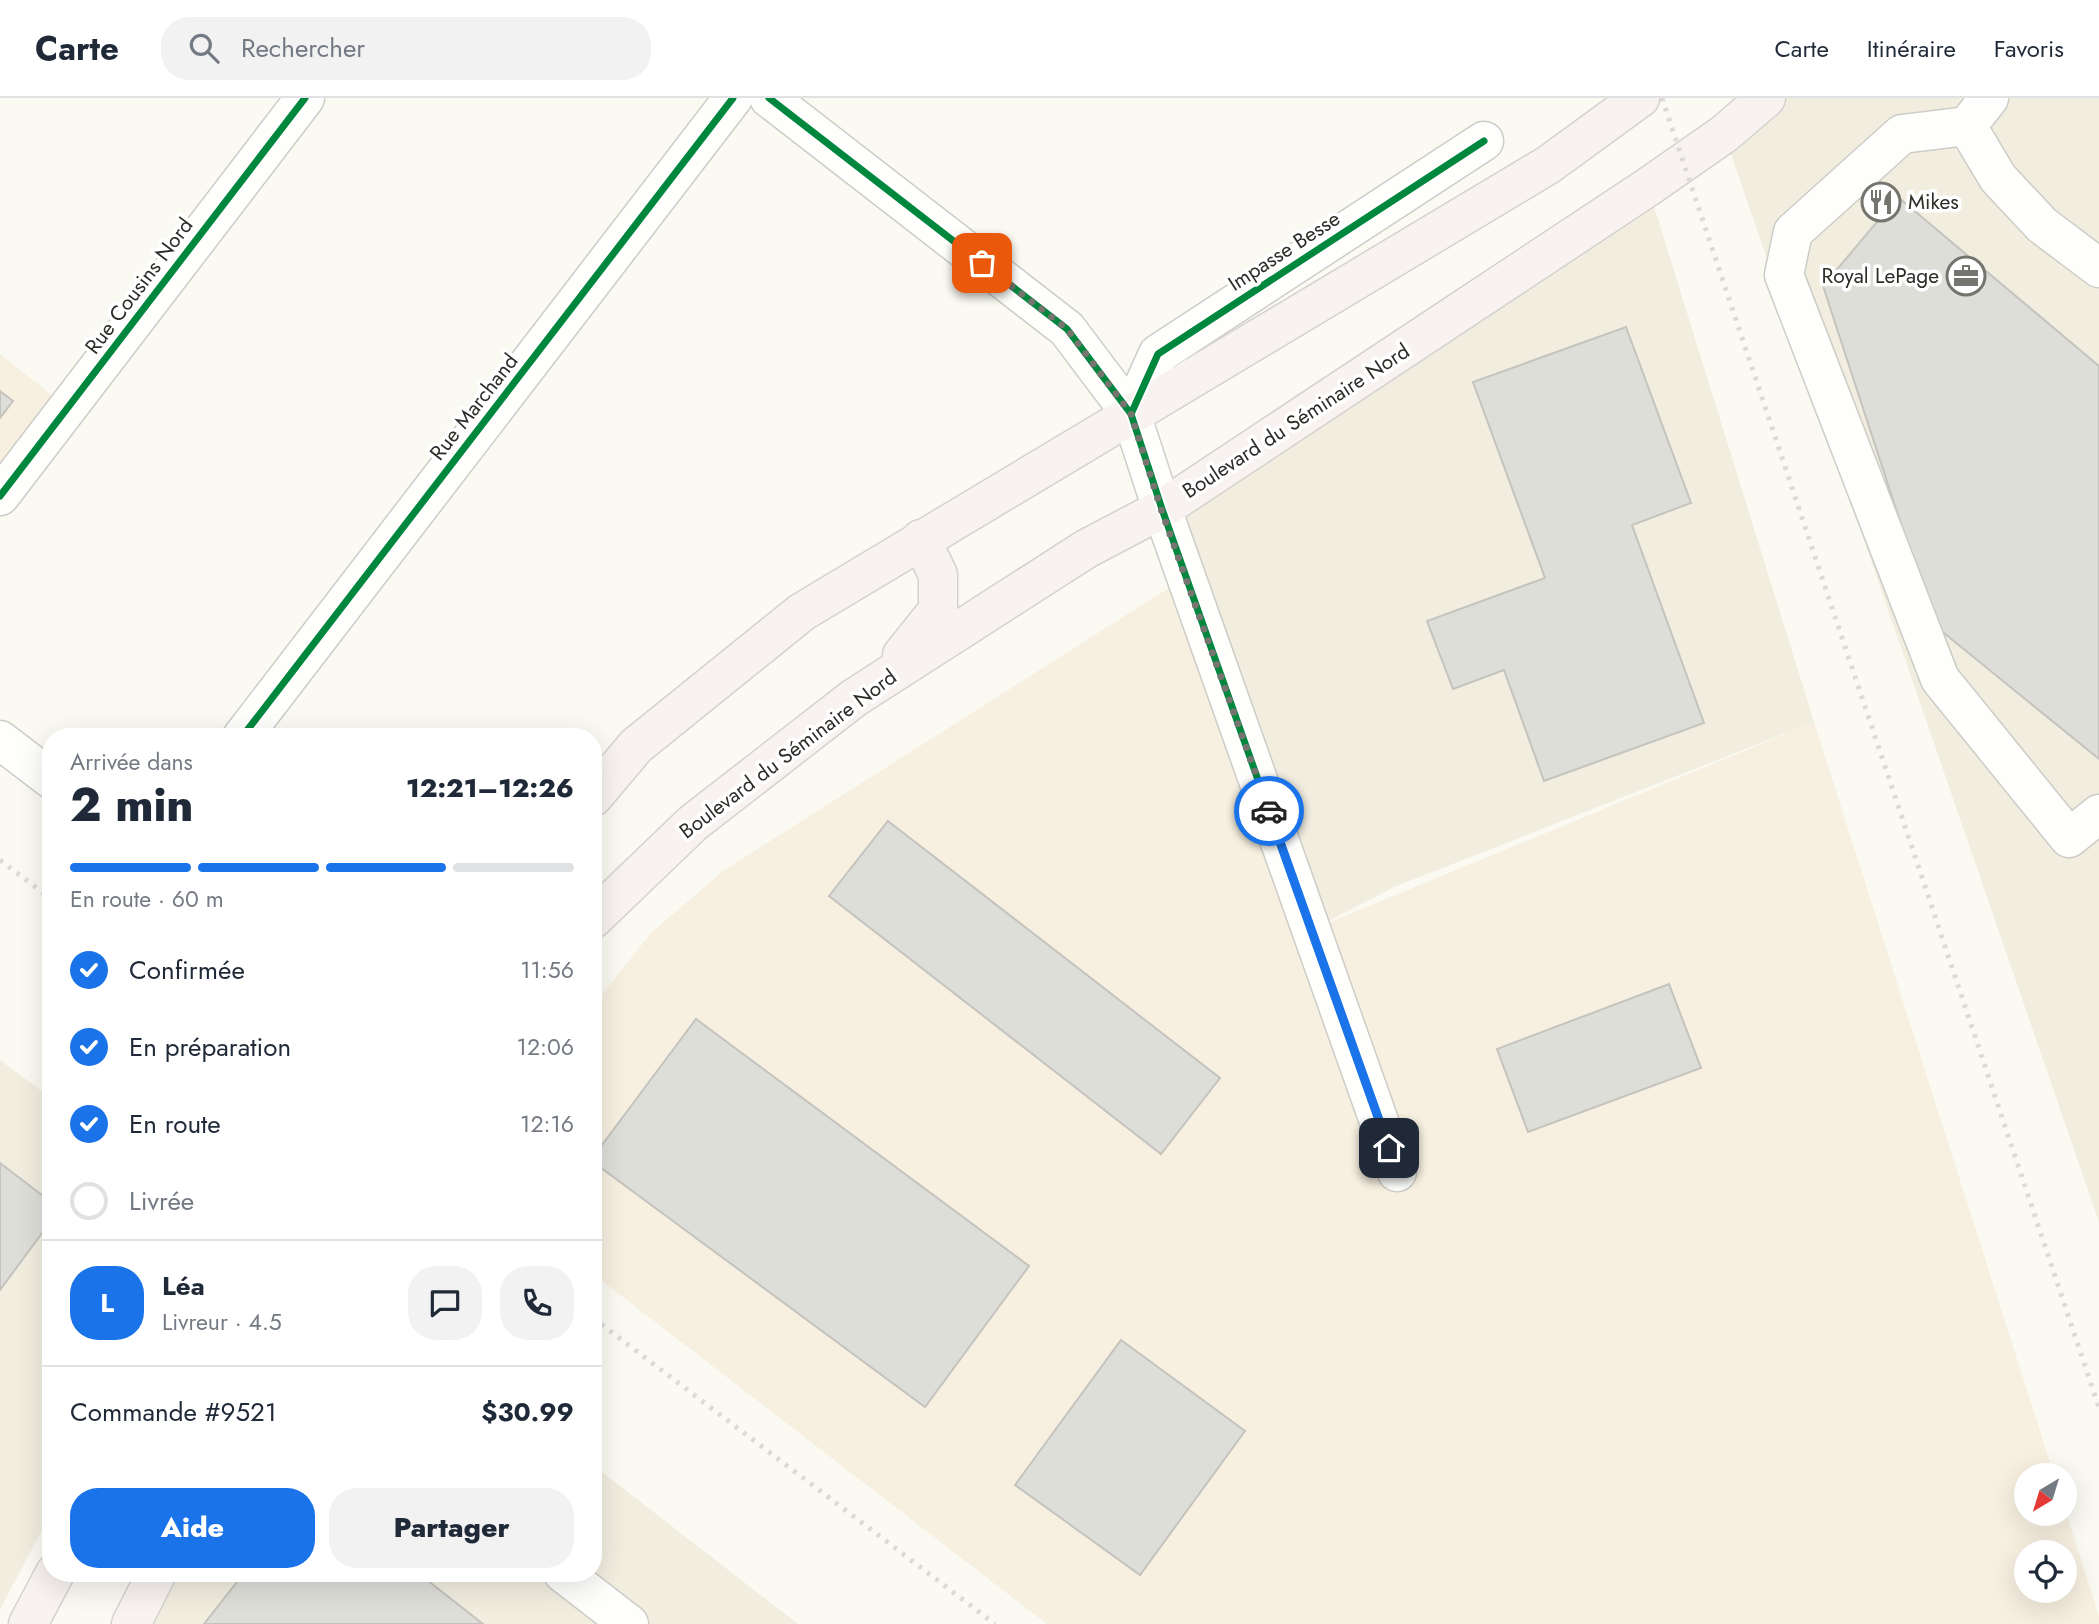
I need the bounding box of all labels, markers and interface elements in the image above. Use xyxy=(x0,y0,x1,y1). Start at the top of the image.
search box xyxy=(161,17,651,80)
text: Carte xyxy=(35,25,119,72)
icon: search xyxy=(185,29,223,67)
text: Rechercher xyxy=(241,29,365,67)
text: Carte xyxy=(1774,31,1829,66)
text: Itinéraire xyxy=(1867,31,1956,66)
text: Favoris xyxy=(1994,31,2064,66)
restaurant icon: Mikes xyxy=(1860,181,1902,223)
place label: Mikes xyxy=(1908,187,1959,217)
street label: Impasse Besse xyxy=(1222,203,1346,298)
street label: Rue Cousins Nord xyxy=(78,212,200,360)
pin xyxy=(952,233,1012,293)
icon: bag xyxy=(963,244,1001,282)
office icon: Royal LePage xyxy=(1945,255,1987,297)
place label: Royal LePage xyxy=(1822,261,1939,291)
street label: Boulevard du Séminaire Nord xyxy=(1177,336,1415,506)
street label: Rue Marchand xyxy=(423,347,525,467)
street label: Boulevard du Séminaire Nord xyxy=(673,662,903,846)
text: Arrivée dans xyxy=(70,745,193,779)
text: 12:21–12:26 xyxy=(406,769,574,807)
text: 2 min xyxy=(70,772,194,838)
courier xyxy=(1234,776,1304,846)
icon: car xyxy=(1250,792,1288,830)
text: En route · 60 m xyxy=(70,882,224,916)
icon: check xyxy=(70,951,108,989)
text: Confirmée xyxy=(129,951,245,989)
text: 11:56 xyxy=(520,953,574,987)
icon: check xyxy=(70,1028,108,1066)
text: En préparation xyxy=(129,1028,291,1066)
text: 12:06 xyxy=(517,1030,574,1064)
icon: check xyxy=(70,1105,108,1143)
text: En route xyxy=(129,1105,221,1143)
text: 12:16 xyxy=(520,1107,574,1141)
pin xyxy=(1359,1118,1419,1178)
icon: home xyxy=(1370,1129,1408,1167)
text: Livrée xyxy=(129,1182,194,1220)
button: chat xyxy=(408,1266,482,1340)
button: phone xyxy=(500,1266,574,1340)
text: Léa xyxy=(162,1267,205,1305)
text: L xyxy=(100,1284,114,1322)
text: Livreur · 4.5 xyxy=(162,1305,282,1339)
text: Commande #9521 xyxy=(70,1393,277,1431)
text: $30.99 xyxy=(481,1393,574,1431)
north arrow xyxy=(2014,1463,2077,1526)
map controls xyxy=(2014,1463,2077,1603)
button: Aide xyxy=(70,1488,315,1568)
button: Partager xyxy=(329,1488,574,1568)
button: locate xyxy=(2014,1540,2077,1603)

